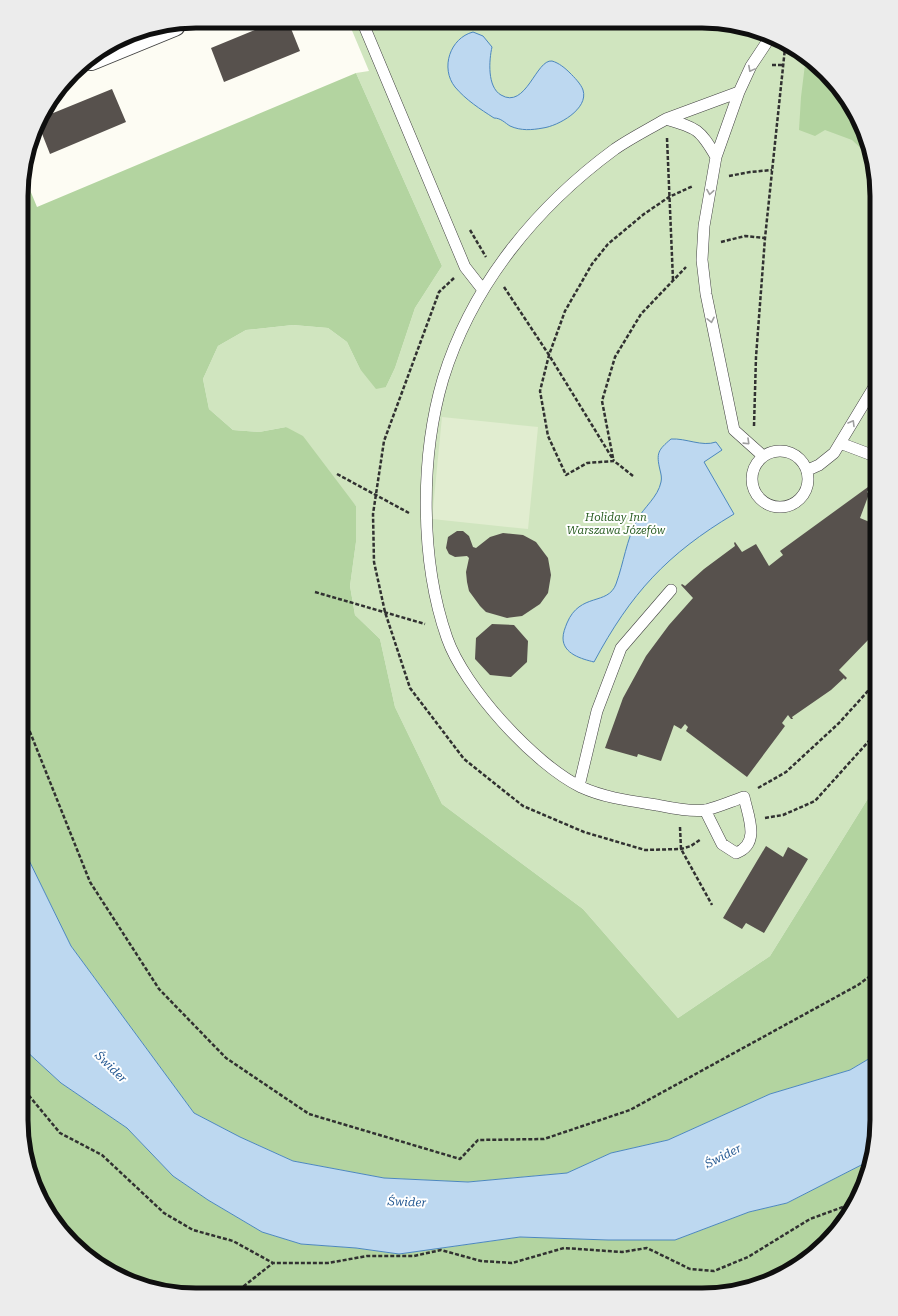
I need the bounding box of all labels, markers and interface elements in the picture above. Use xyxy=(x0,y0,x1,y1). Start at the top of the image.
one-way arrow xyxy=(748,65,755,72)
one-way arrow xyxy=(706,188,715,195)
one-way arrow xyxy=(707,317,715,323)
one-way arrow xyxy=(848,420,855,427)
one-way arrow xyxy=(742,438,750,445)
park label: Holiday Inn Warszawa Józefów xyxy=(567,511,666,537)
water label: Świder xyxy=(91,1048,130,1086)
water label: Świder xyxy=(702,1141,744,1172)
water label: Świder xyxy=(386,1194,427,1210)

